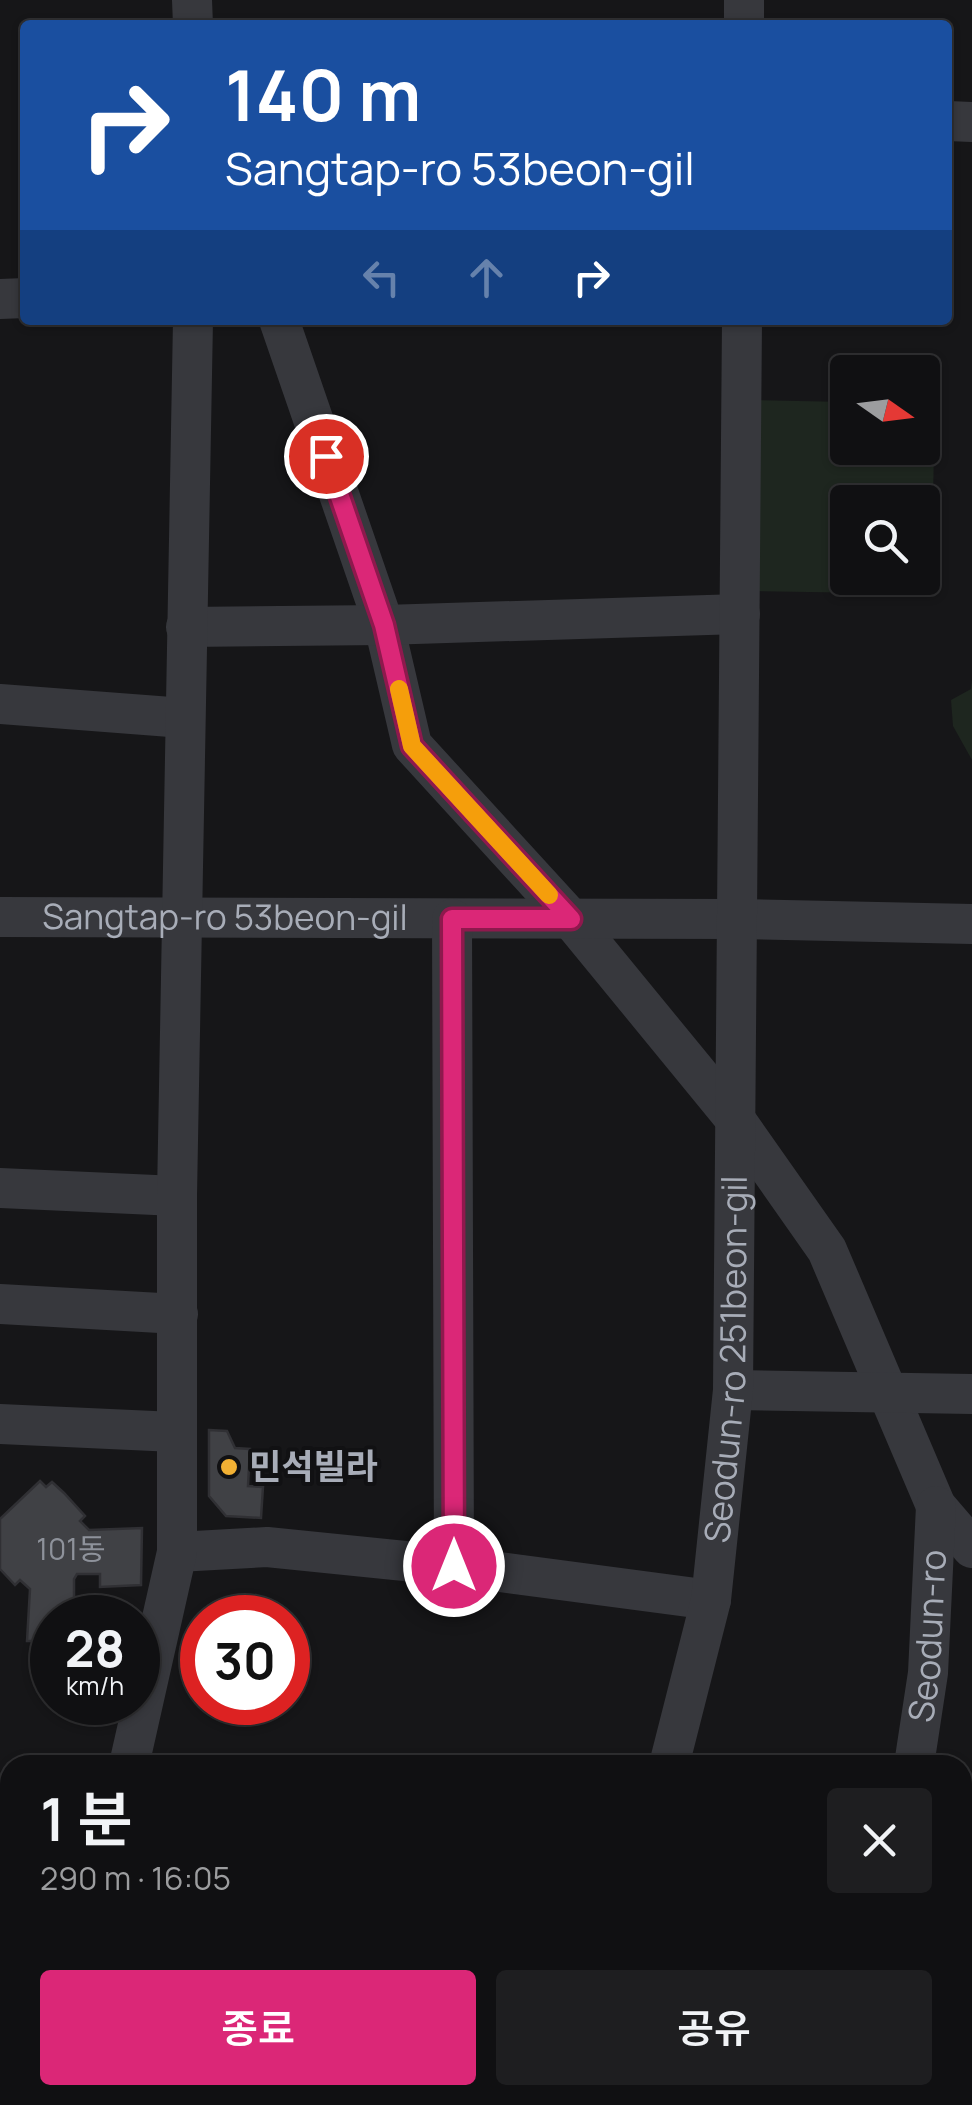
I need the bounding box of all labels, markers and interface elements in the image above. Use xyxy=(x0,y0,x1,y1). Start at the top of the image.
text: 140 m xyxy=(225,46,421,142)
icon: right xyxy=(60,60,190,190)
text: Sangtap-ro 53beon-gil xyxy=(225,137,695,199)
icon: left xyxy=(354,250,409,305)
icon: ahead xyxy=(459,250,514,305)
icon: right xyxy=(564,250,619,305)
north arrow xyxy=(830,355,940,465)
map controls xyxy=(830,355,940,595)
pin xyxy=(284,414,369,499)
icon: arrive xyxy=(299,429,354,484)
button: search xyxy=(830,485,940,595)
street label: Sangtap-ro 53beon-gil xyxy=(42,892,408,941)
street label: Seodun-ro 251beon-gil xyxy=(692,1175,758,1545)
place label: 민석빌라 xyxy=(249,1442,378,1490)
marker: 민석빌라 xyxy=(218,1456,240,1478)
position arrow xyxy=(402,1514,506,1618)
house number: 101동 xyxy=(36,1528,106,1569)
street label: Seodun-ro xyxy=(896,1549,957,1725)
speed limit sign: 30 xyxy=(180,1595,310,1725)
text: 28 xyxy=(65,1614,125,1682)
text: km/h xyxy=(66,1668,124,1703)
text: 1 분 xyxy=(40,1777,133,1859)
button: close xyxy=(827,1788,932,1893)
text: 290 m · 16:05 xyxy=(40,1856,231,1900)
button: 종료 xyxy=(40,1970,476,2085)
button: 공유 xyxy=(496,1970,932,2085)

